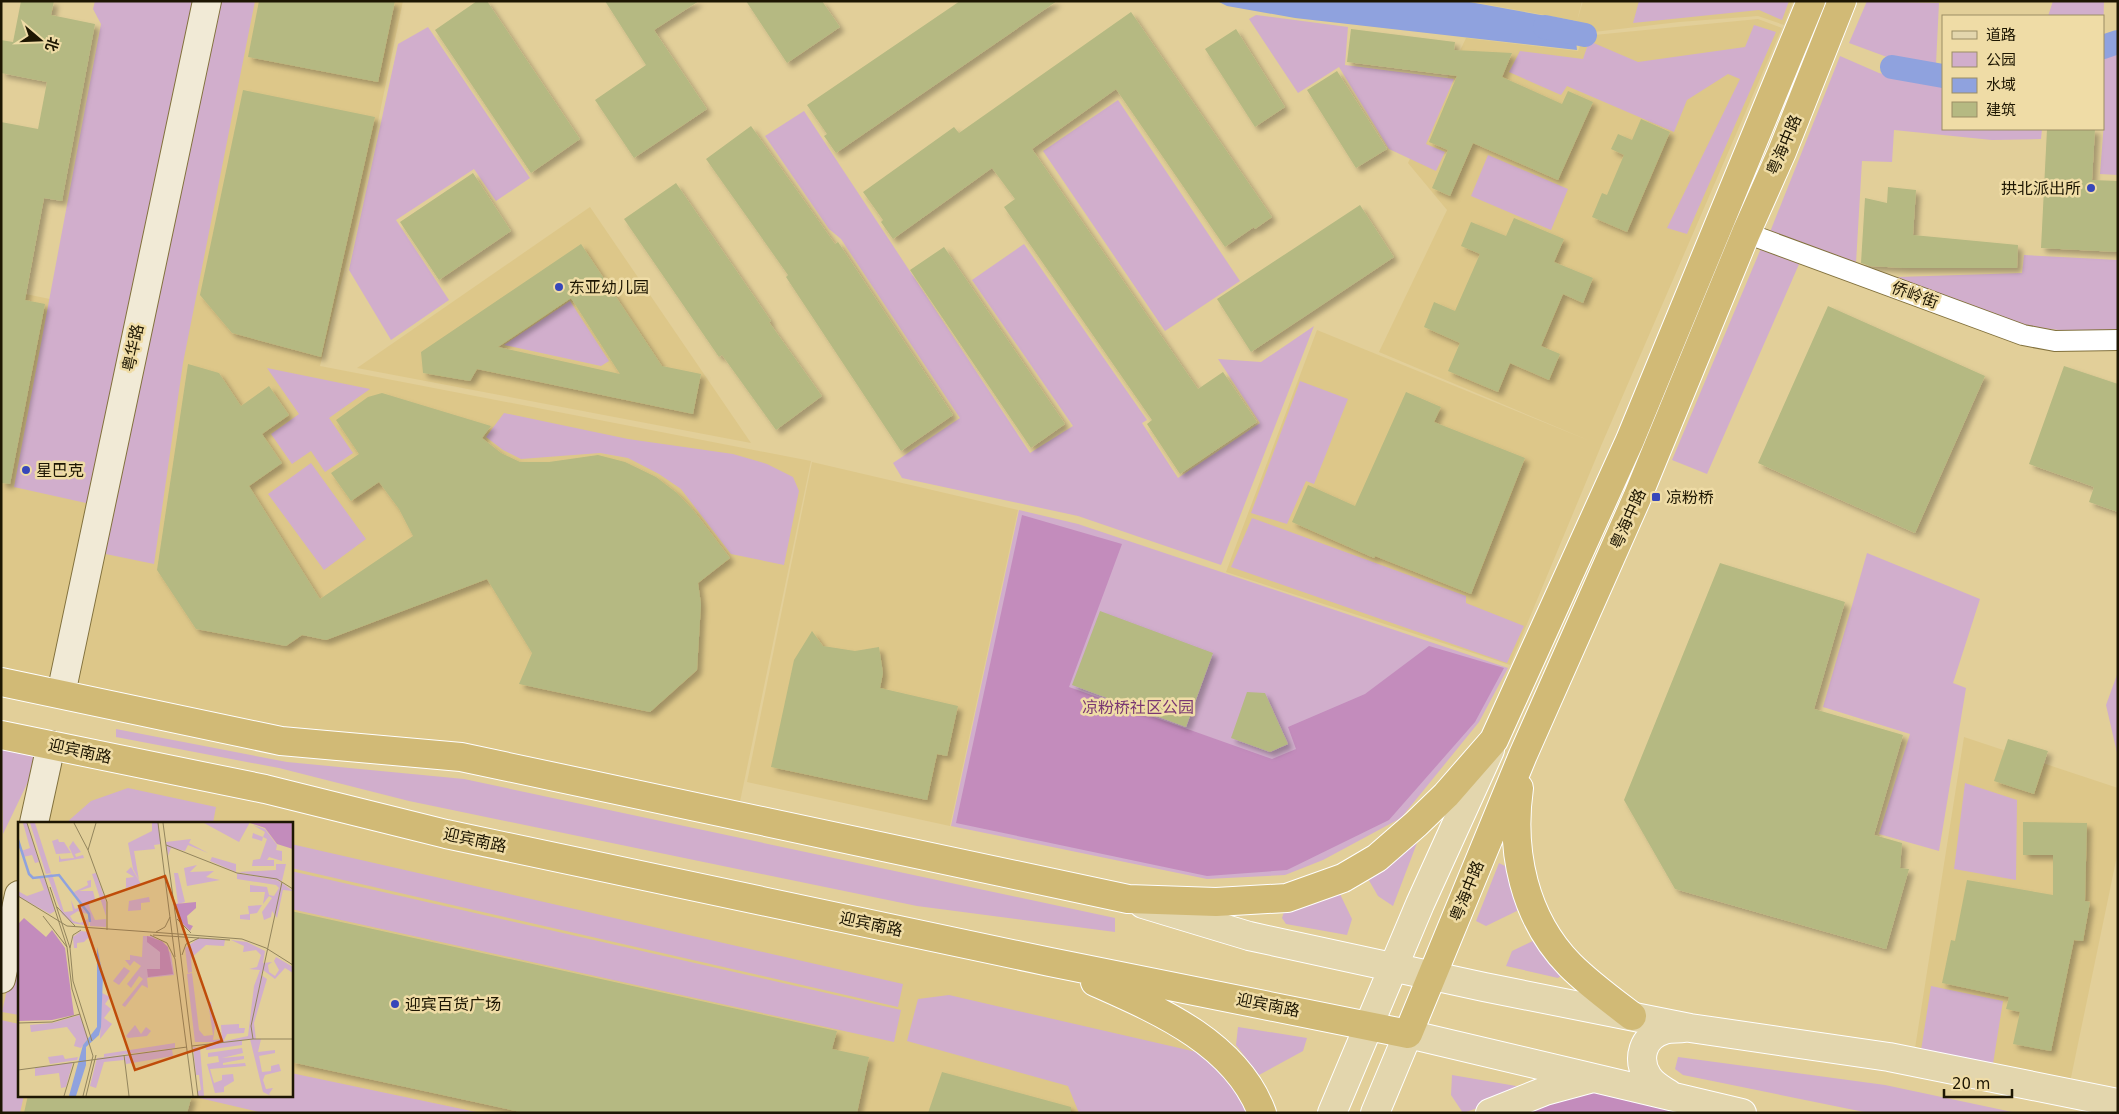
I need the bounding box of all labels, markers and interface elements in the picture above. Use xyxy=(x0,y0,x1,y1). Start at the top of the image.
north arrow xyxy=(15,15,65,65)
legend xyxy=(1942,15,2104,130)
text: 道路 xyxy=(1986,26,2016,44)
text: 北 xyxy=(42,35,62,53)
text: 公园 xyxy=(1986,51,2016,69)
text: 水域 xyxy=(1986,76,2016,94)
text: 建筑 xyxy=(1986,101,2016,119)
street label: 粤海中路 xyxy=(1763,112,1805,178)
place label: 拱北派出所 xyxy=(2001,179,2081,198)
marker: 拱北派出所 xyxy=(2085,182,2097,194)
place label: 东亚幼儿园 xyxy=(569,278,649,297)
street label: 侨岭街 xyxy=(1889,278,1941,312)
marker: 东亚幼儿园 xyxy=(553,281,565,293)
street label: 粤华路 xyxy=(119,323,147,373)
place label: 星巴克 xyxy=(36,461,84,480)
marker: 星巴克 xyxy=(20,464,32,476)
street label: 粤海中路 xyxy=(1606,486,1650,552)
place label: 凉粉桥 xyxy=(1666,488,1714,507)
marker: 凉粉桥 xyxy=(1650,491,1662,503)
park label: 凉粉桥社区公园 xyxy=(1082,698,1194,717)
street label: 迎宾南路 xyxy=(47,735,113,767)
inset map xyxy=(18,822,292,1096)
street label: 迎宾南路 xyxy=(442,824,508,856)
street label: 粤海中路 xyxy=(1446,858,1488,924)
street label: 迎宾南路 xyxy=(838,908,904,940)
street label: 迎宾南路 xyxy=(1235,990,1301,1020)
place label: 迎宾百货广场 xyxy=(405,995,501,1014)
marker: 迎宾百货广场 xyxy=(389,998,401,1010)
scale bar xyxy=(1944,1066,2012,1098)
text: 20 m xyxy=(1952,1075,1990,1093)

